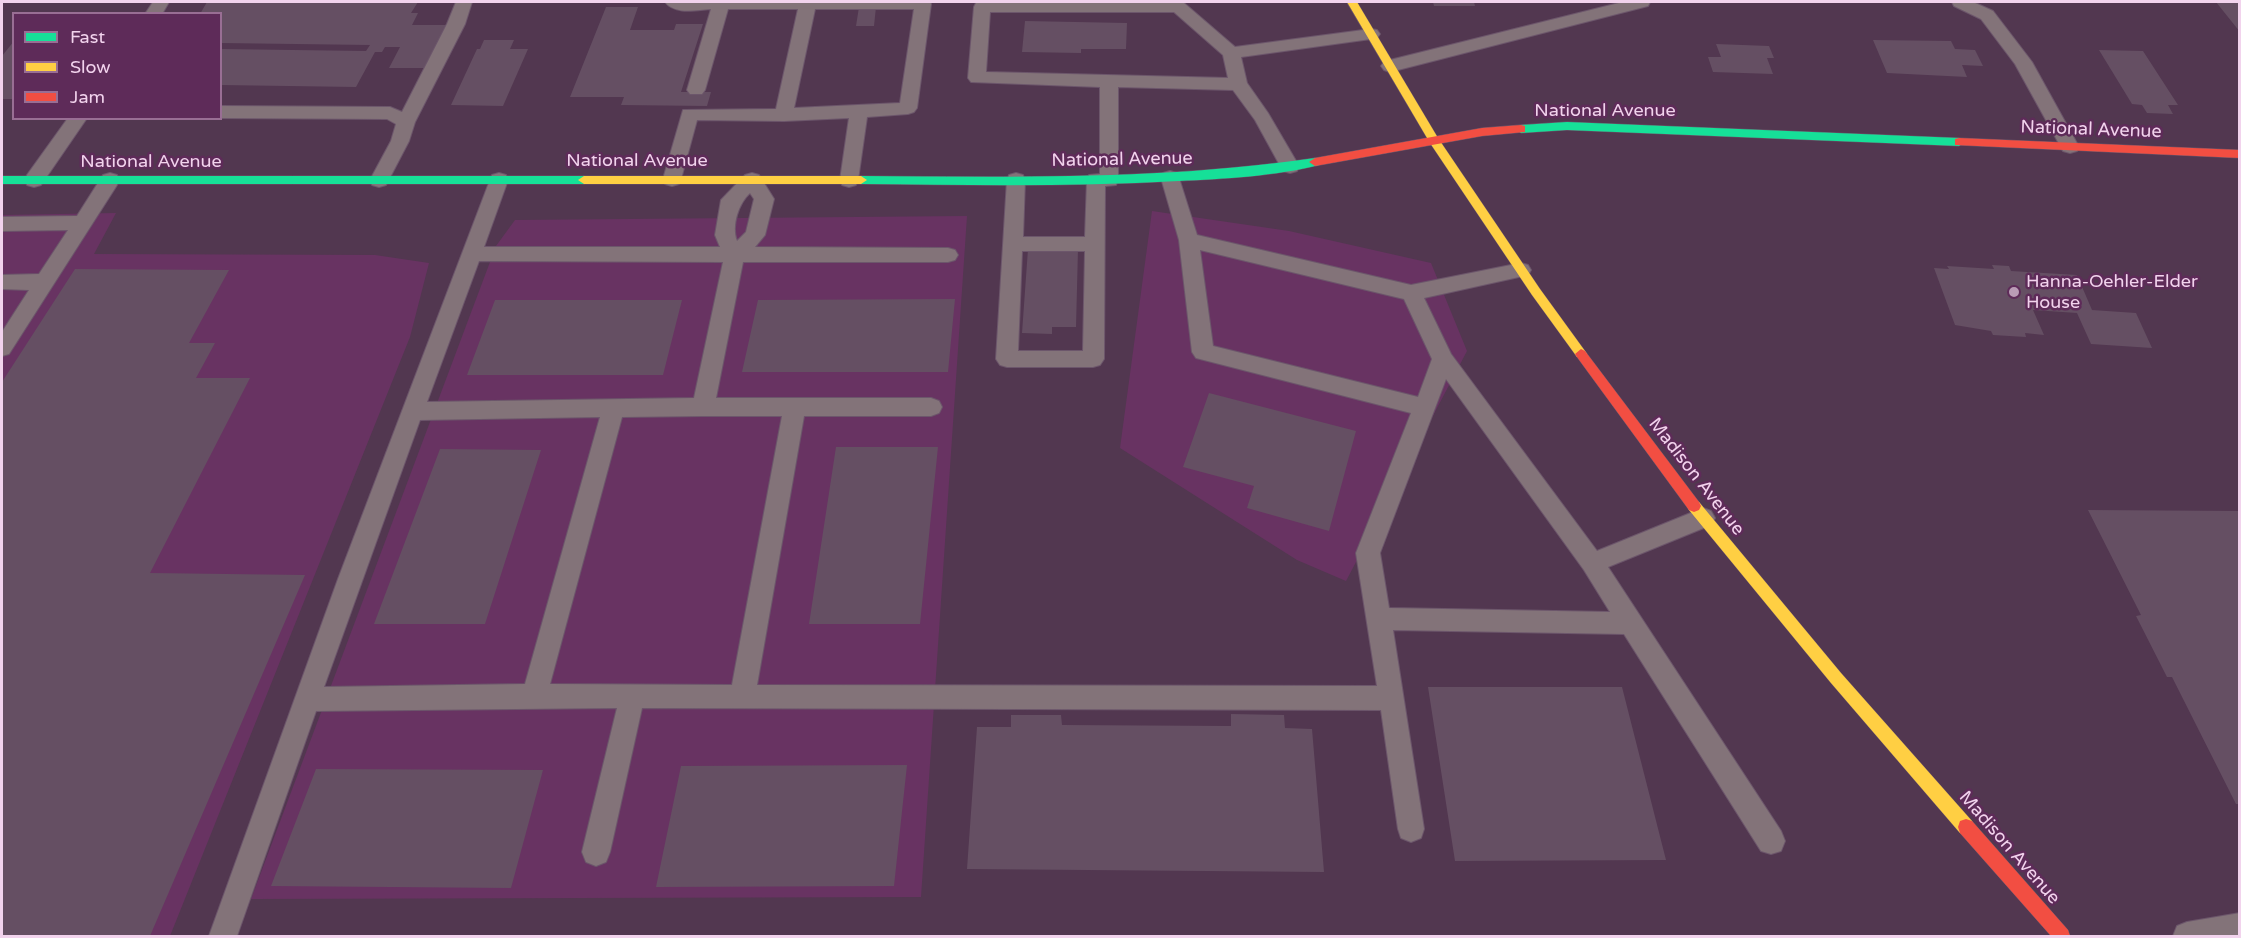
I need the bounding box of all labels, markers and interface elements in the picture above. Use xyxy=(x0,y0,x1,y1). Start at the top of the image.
legend xyxy=(12,12,222,120)
text: Fast xyxy=(70,26,105,48)
text: Slow xyxy=(70,56,111,78)
text: Jam xyxy=(70,86,105,108)
street label: National Avenue xyxy=(1534,100,1676,122)
street label: National Avenue xyxy=(2020,117,2162,143)
street label: National Avenue xyxy=(1051,148,1193,172)
street label: National Avenue xyxy=(566,150,708,172)
street label: National Avenue xyxy=(80,151,222,173)
place label: Hanna-Oehler-Elder House xyxy=(2026,271,2198,314)
marker: Hanna-Oehler-Elder House xyxy=(2007,285,2021,299)
street label: Madison Avenue xyxy=(1643,414,1749,540)
street label: Madison Avenue xyxy=(1954,787,2064,909)

